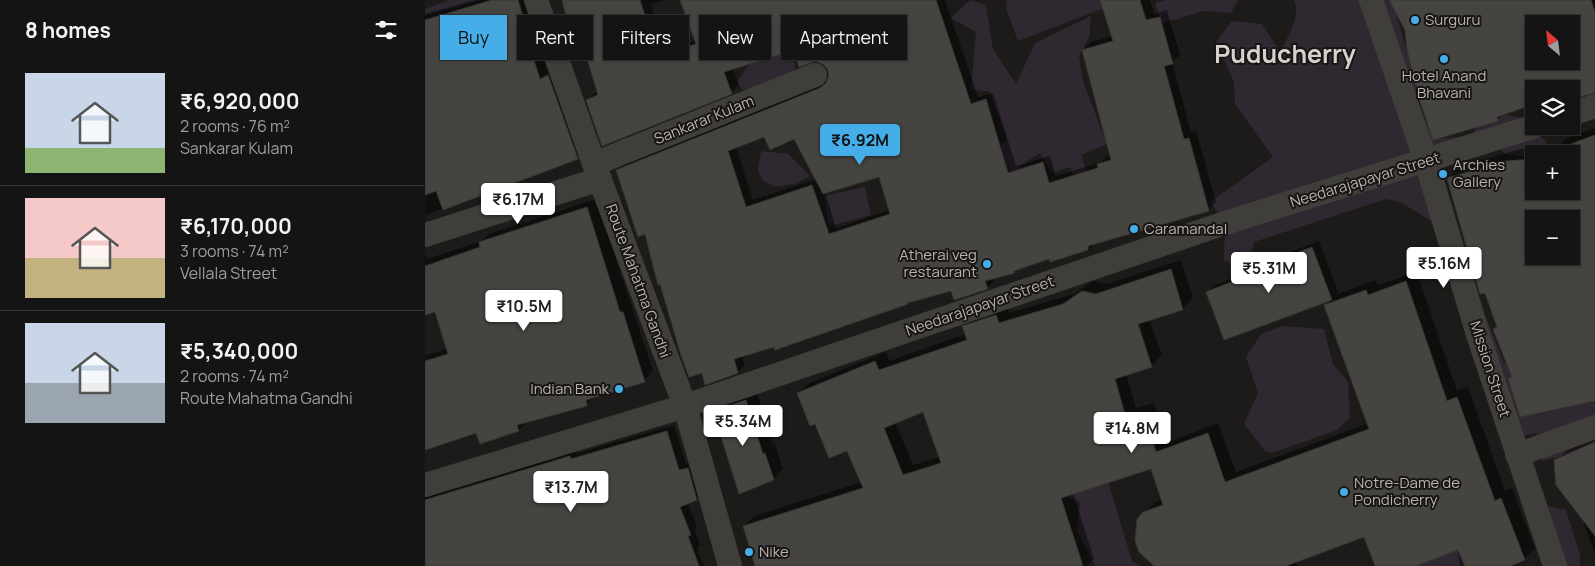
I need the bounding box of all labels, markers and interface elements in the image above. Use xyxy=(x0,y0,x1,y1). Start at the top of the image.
place label: Surguru xyxy=(1425,9,1480,30)
marker: Surguru xyxy=(1409,14,1421,26)
chip: Buy xyxy=(440,15,507,60)
chip: Rent xyxy=(517,15,593,60)
chip: Filters xyxy=(603,15,689,60)
chip: New xyxy=(699,15,771,60)
chip: Apartment xyxy=(781,15,907,60)
north arrow xyxy=(1525,15,1580,70)
map controls xyxy=(1525,15,1580,265)
text: 8 homes xyxy=(25,16,111,44)
icon: filters xyxy=(372,16,400,44)
district label: Puducherry xyxy=(1214,36,1356,71)
marker: Hotel Anand Bhavani xyxy=(1438,53,1450,65)
place label: Hotel Anand Bhavani xyxy=(1402,65,1486,103)
button: layers xyxy=(1525,80,1580,135)
text: ₹6,920,000 xyxy=(180,87,300,115)
street label: Sankarar Kulam xyxy=(651,90,757,149)
icon: home xyxy=(65,93,125,153)
text: 2 rooms · 76 m² xyxy=(180,115,290,137)
pin: ₹6.92M xyxy=(819,124,901,166)
text: ₹6.92M xyxy=(831,129,889,151)
text: Sankarar Kulam xyxy=(180,137,293,159)
button: + xyxy=(1525,145,1580,200)
street label: Needarajapayar Street xyxy=(1287,147,1442,212)
place label: Archies Gallery xyxy=(1453,154,1505,192)
marker: Archies Gallery xyxy=(1437,168,1449,180)
pin: ₹6.17M xyxy=(477,182,559,225)
text: ₹6.17M xyxy=(492,188,544,210)
street label: Route Mahatma Gandhi xyxy=(601,201,676,361)
button: − xyxy=(1525,210,1580,265)
text: ₹6,170,000 xyxy=(180,212,292,240)
icon: home xyxy=(65,218,125,278)
place label: Caramandal xyxy=(1144,218,1227,239)
marker: Caramandal xyxy=(1128,223,1140,235)
text: 3 rooms · 74 m² xyxy=(180,240,289,262)
place label: Atherai veg restaurant xyxy=(899,244,977,282)
pin: ₹5.16M xyxy=(1403,246,1485,289)
pin: ₹5.31M xyxy=(1228,252,1310,294)
text: ₹5.16M xyxy=(1418,252,1470,274)
text: ₹5.31M xyxy=(1242,257,1296,279)
marker: Atherai veg restaurant xyxy=(981,258,993,270)
text: Vellala Street xyxy=(180,262,277,284)
street label: Needarajapayar Street xyxy=(903,270,1057,341)
pin: ₹10.5M xyxy=(483,290,565,332)
text: ₹10.5M xyxy=(496,295,552,317)
street label: Mission Street xyxy=(1465,318,1516,420)
text: ₹5,340,000 xyxy=(180,337,298,365)
icon: home xyxy=(65,343,125,403)
text: 2 rooms · 74 m² xyxy=(180,365,289,387)
place label: Indian Bank xyxy=(530,378,610,399)
marker: Indian Bank xyxy=(613,383,625,395)
text: Route Mahatma Gandhi xyxy=(180,387,353,409)
pin: ₹5.34M xyxy=(702,404,784,447)
text: ₹5.34M xyxy=(715,410,771,432)
pin: ₹14.8M xyxy=(1091,412,1173,454)
text: ₹14.8M xyxy=(1105,417,1159,439)
pin: ₹13.7M xyxy=(530,470,612,513)
place label: Notre-Dame de Pondicherry xyxy=(1354,472,1460,510)
text: ₹13.7M xyxy=(544,476,598,498)
marker: Notre-Dame de Pondicherry xyxy=(1338,486,1350,498)
place label: Nike xyxy=(759,541,789,562)
marker: Nike xyxy=(743,546,755,558)

